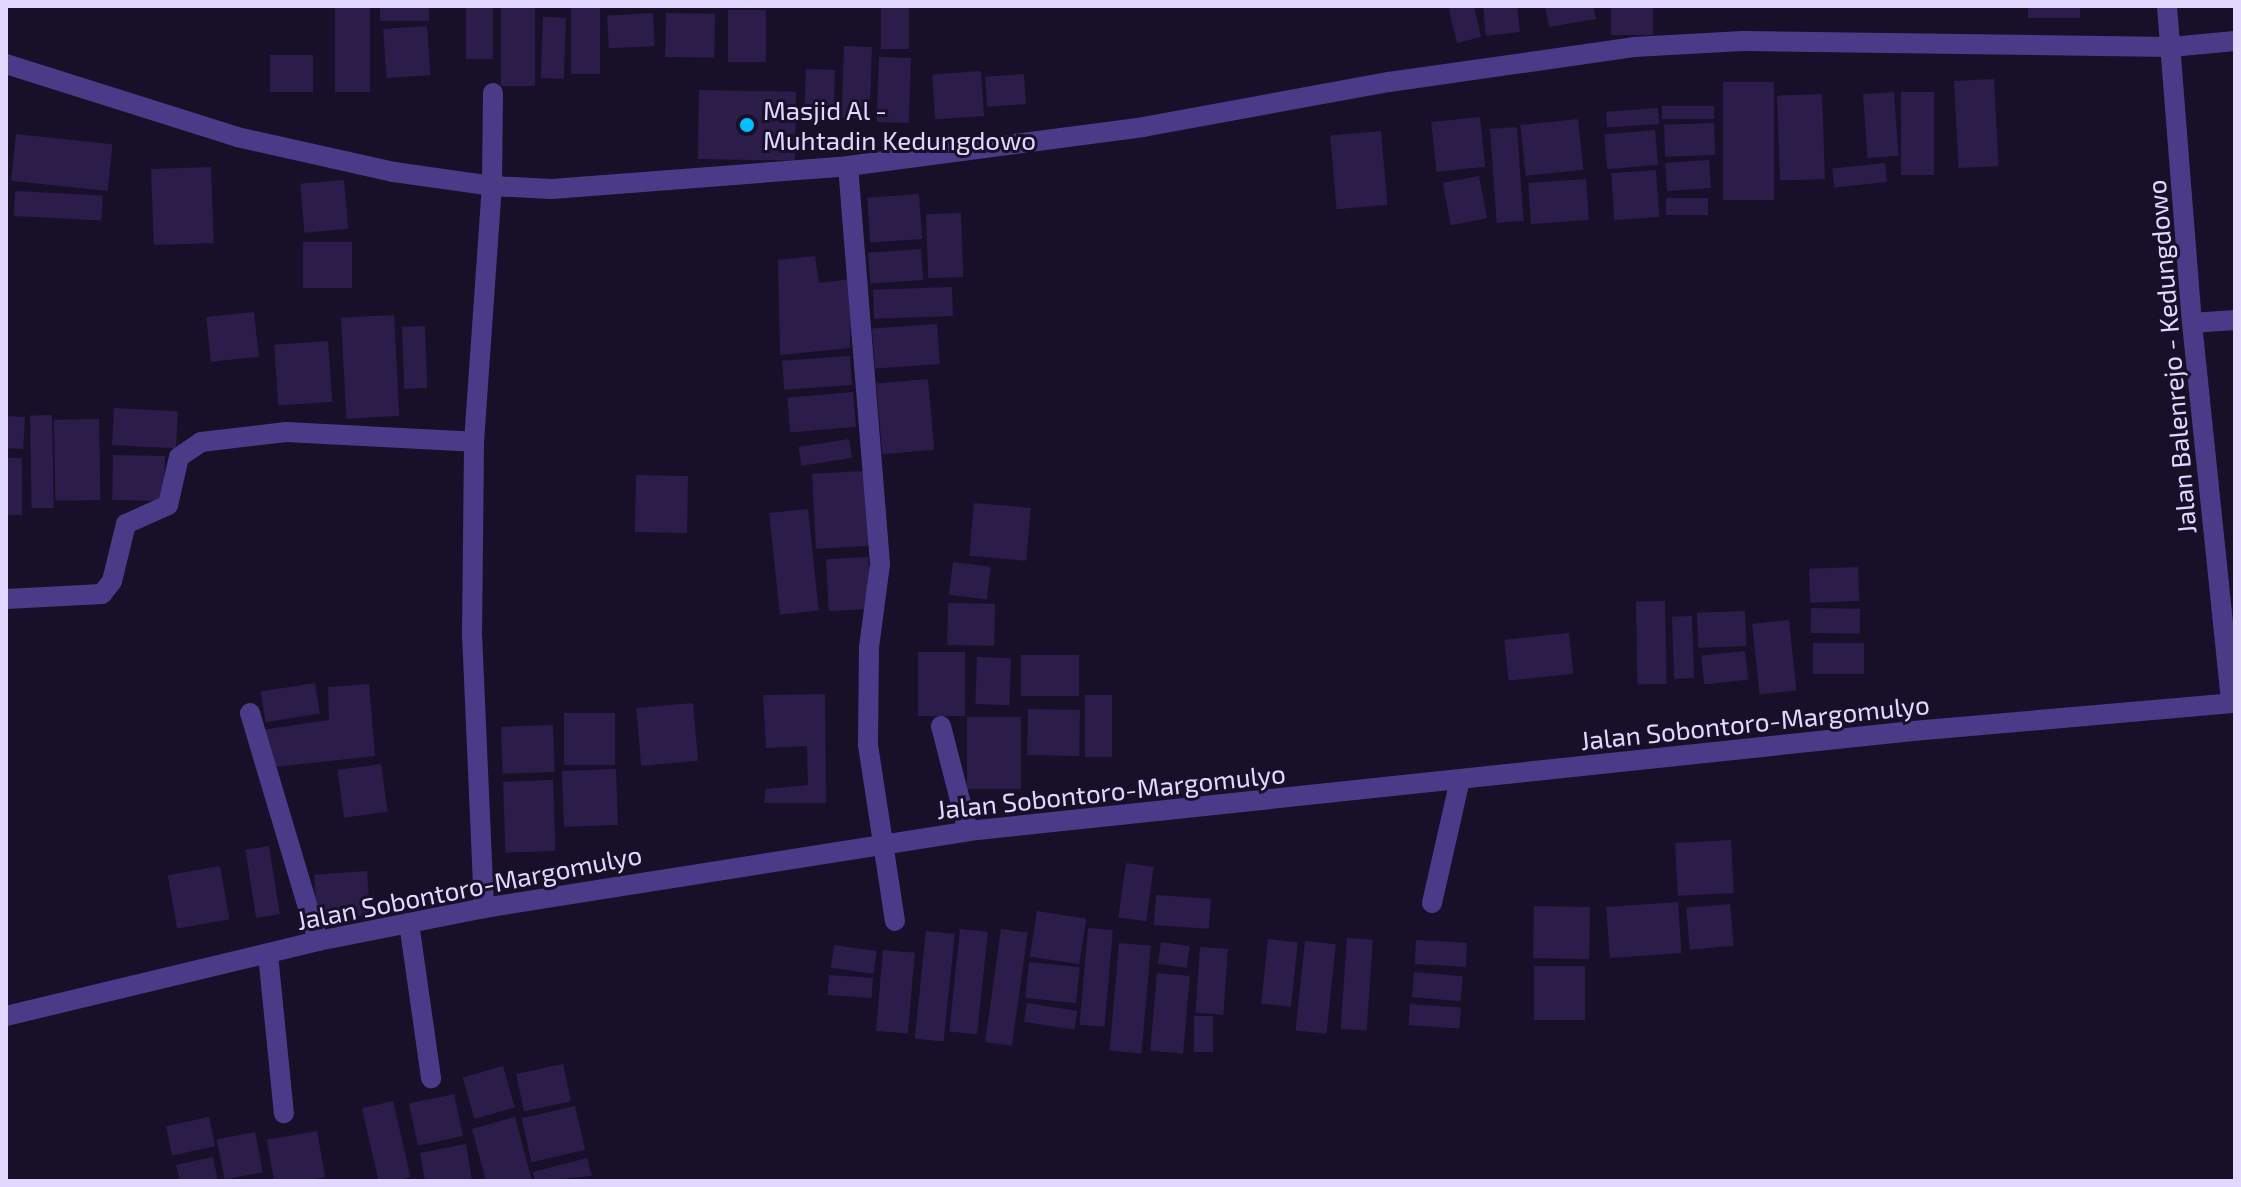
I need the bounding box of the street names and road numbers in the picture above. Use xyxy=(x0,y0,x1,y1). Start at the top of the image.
street label: Jalan Balenrejo - Kedungdowo xyxy=(2140,178,2202,536)
street label: Jalan Sobontoro-Margomulyo xyxy=(1579,688,1931,756)
street label: Jalan Sobontoro-Margomulyo xyxy=(935,757,1287,825)
street label: Jalan Sobontoro-Margomulyo xyxy=(294,838,644,936)

